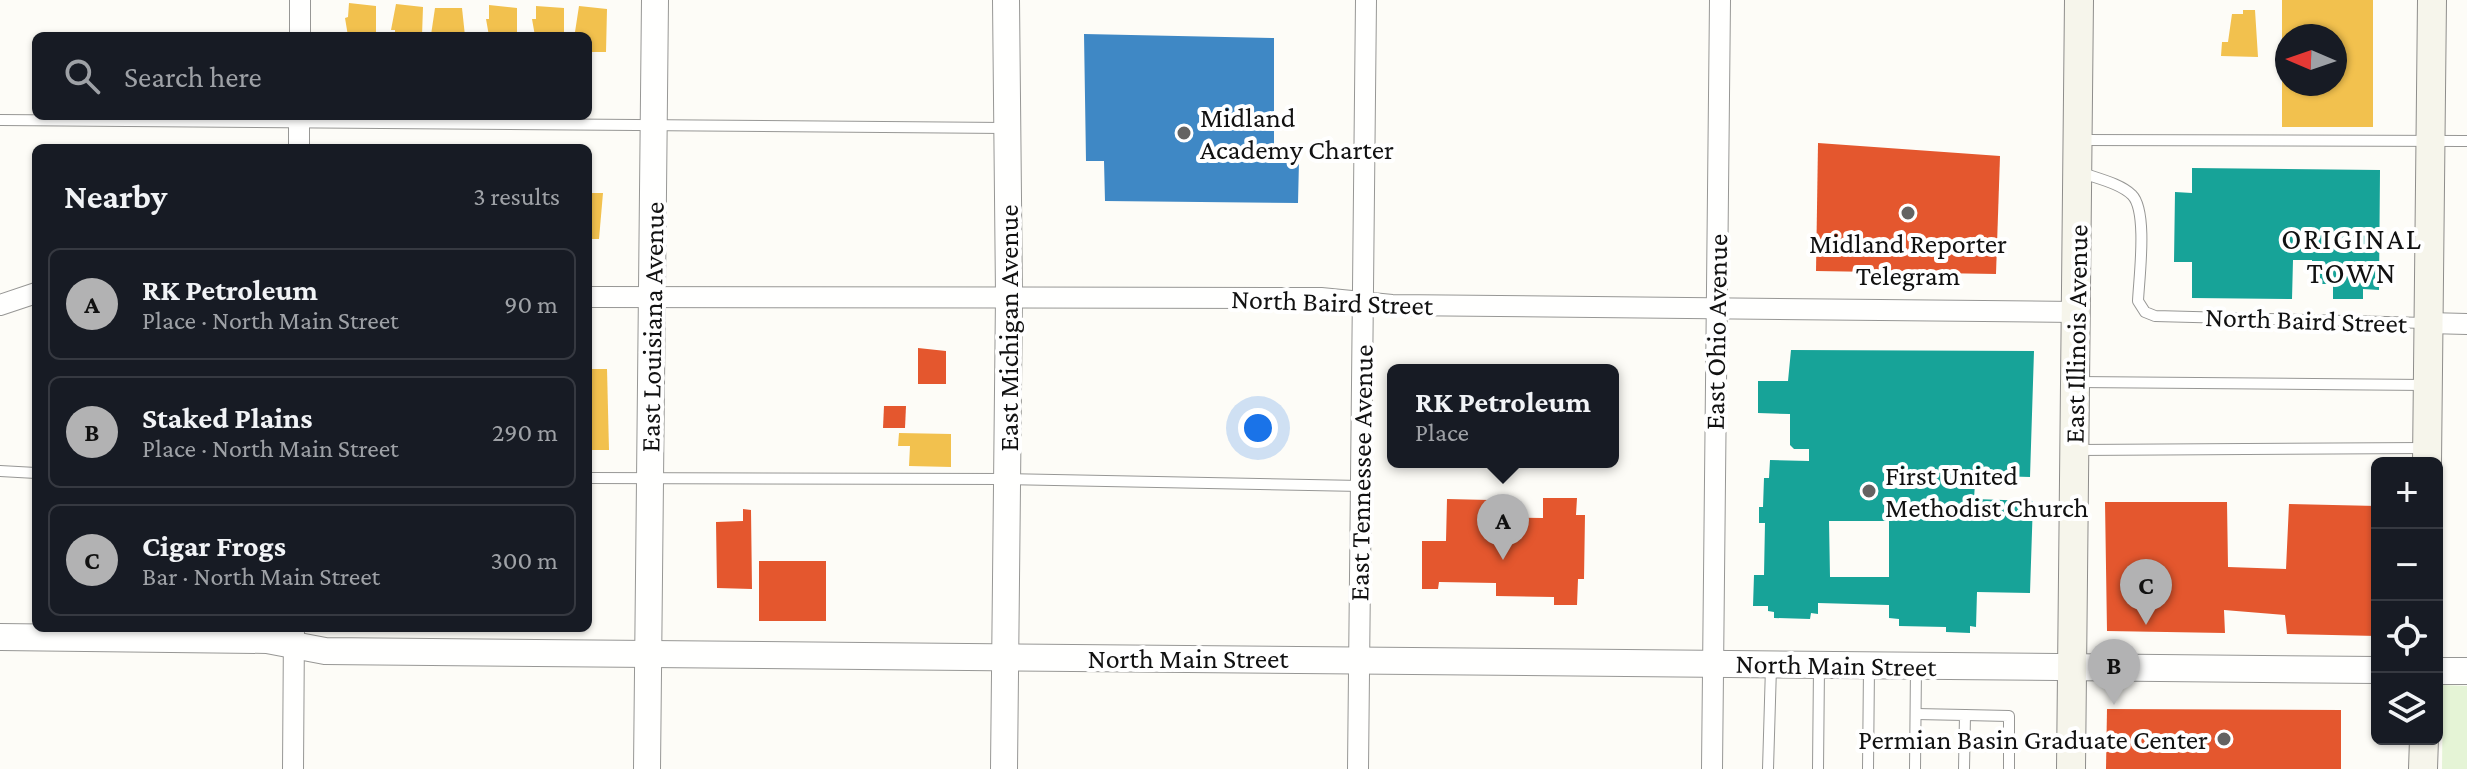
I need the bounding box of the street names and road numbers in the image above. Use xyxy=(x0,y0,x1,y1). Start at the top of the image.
street label: East Louisiana Avenue xyxy=(634,201,670,453)
street label: East Michigan Avenue xyxy=(993,204,1024,452)
street label: East Illinois Avenue xyxy=(2059,224,2093,444)
street label: East Ohio Avenue xyxy=(1699,234,1733,430)
street label: North Baird Street xyxy=(1230,283,1434,321)
street label: North Baird Street xyxy=(2204,301,2408,339)
street label: East Tennessee Avenue xyxy=(1343,344,1379,602)
street label: North Main Street xyxy=(1087,643,1289,674)
street label: North Main Street xyxy=(1735,648,1938,682)

